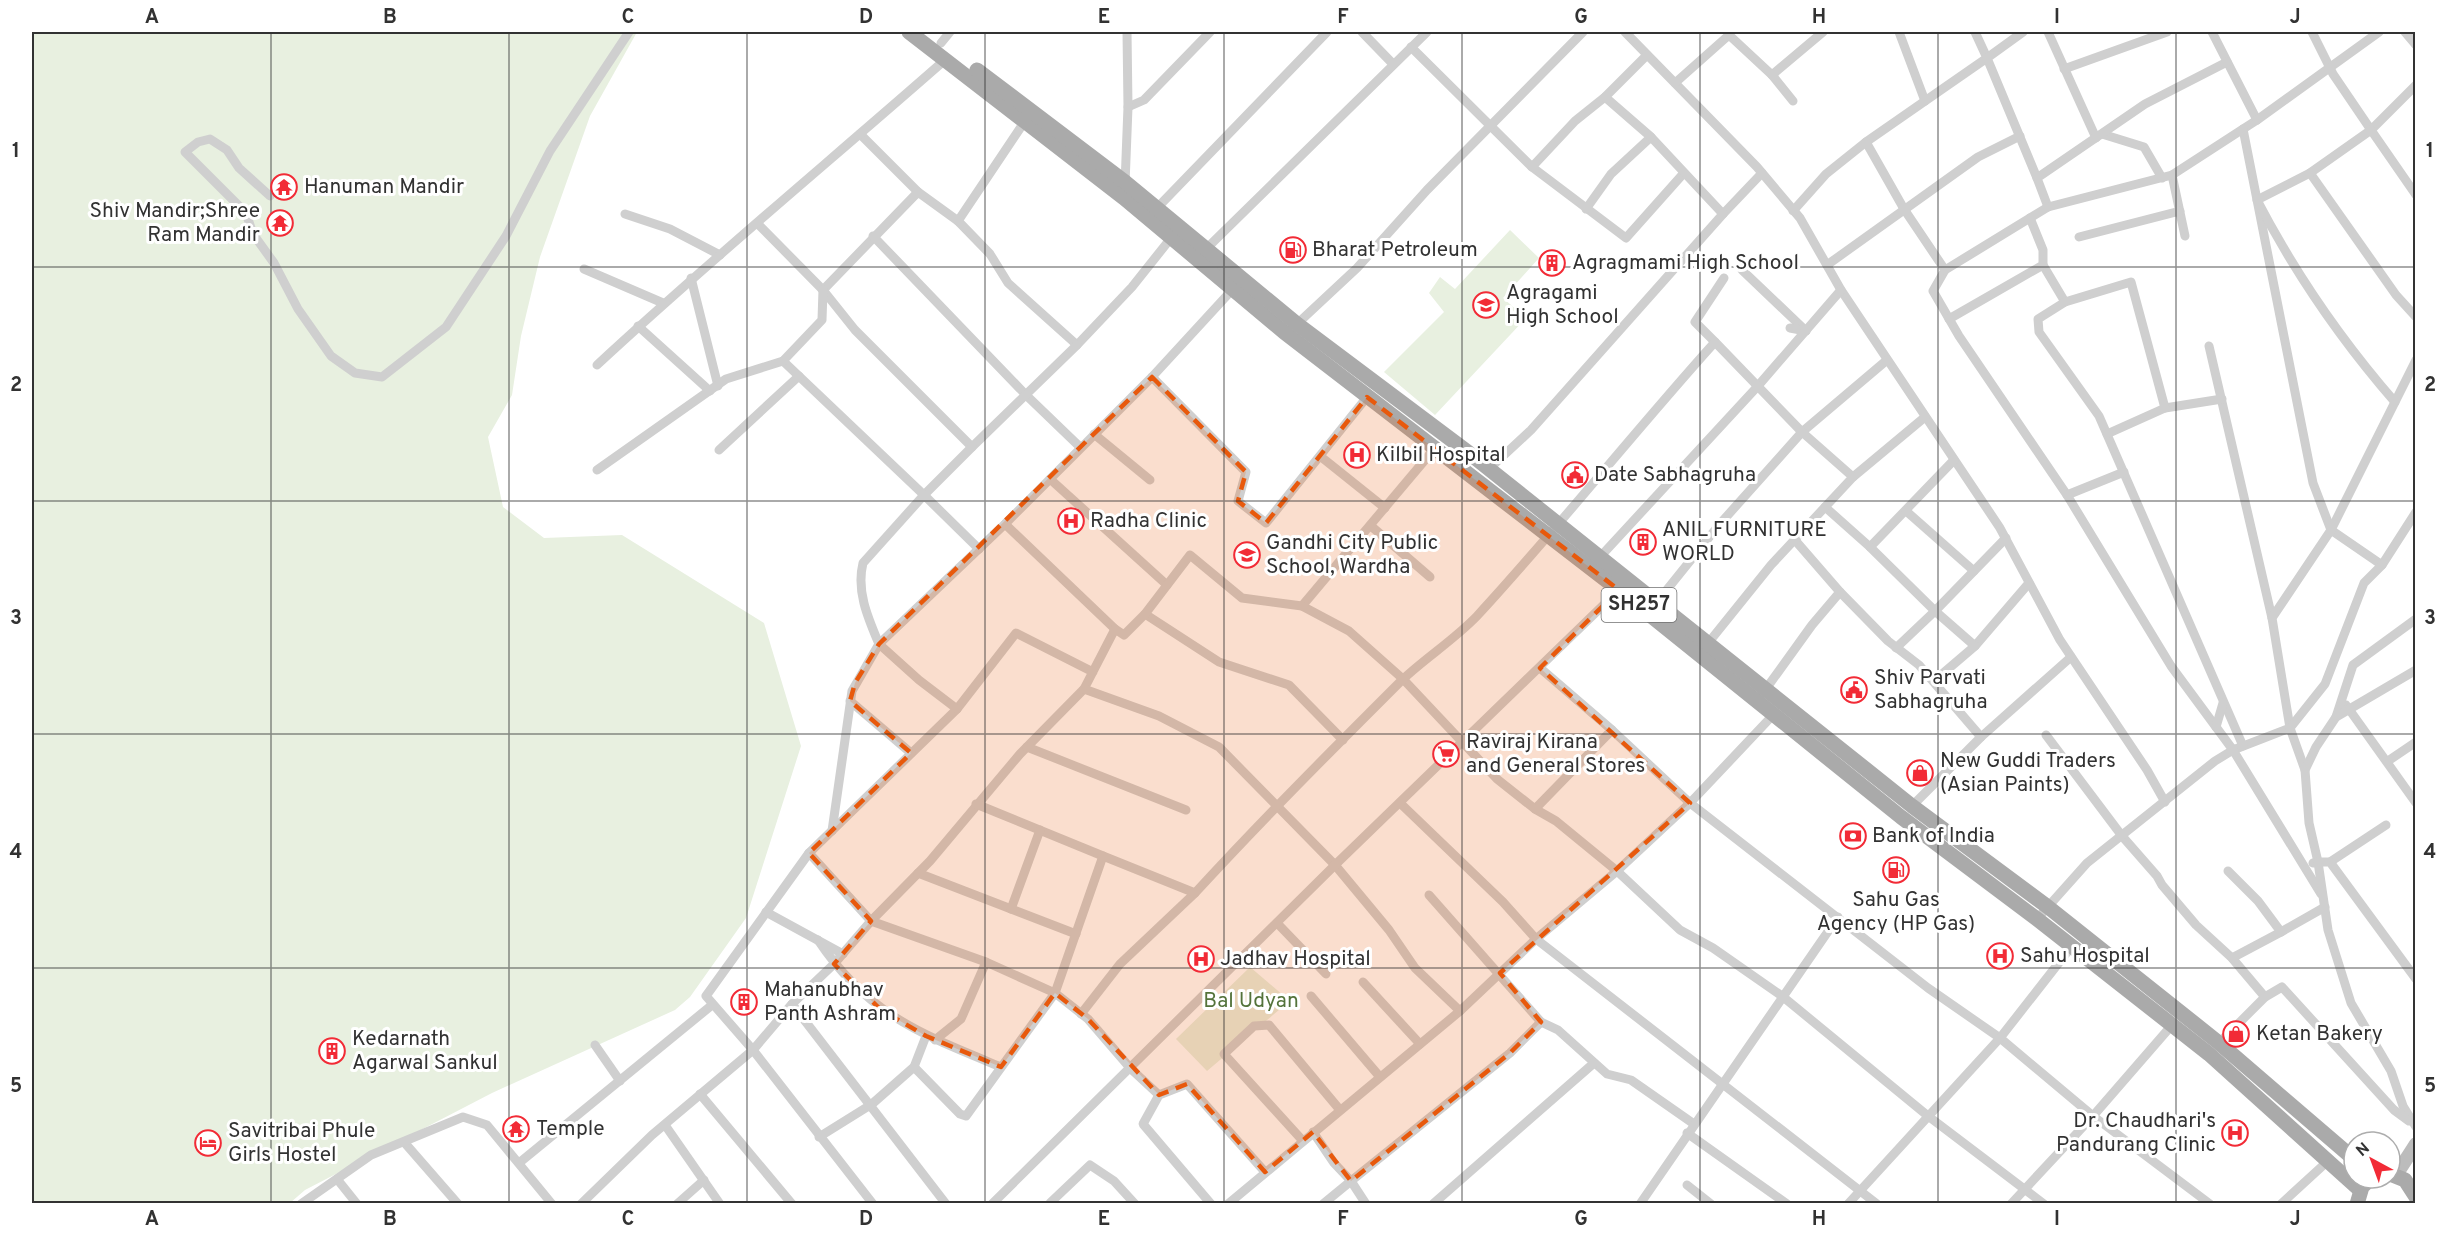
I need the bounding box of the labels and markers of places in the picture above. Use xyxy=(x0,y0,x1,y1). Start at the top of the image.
temple icon: Hanuman Mandir xyxy=(269,172,299,202)
place label: Hanuman Mandir xyxy=(304,174,464,201)
place label: Shiv Mandir;Shree Ram Mandir xyxy=(90,198,260,249)
temple icon: Shiv Mandir;Shree Ram Mandir xyxy=(265,208,295,238)
fuel station icon: Bharat Petroleum xyxy=(1278,235,1308,265)
place label: Bharat Petroleum xyxy=(1312,237,1478,264)
building icon: Agragmami High School xyxy=(1537,248,1567,278)
place label: Agragmami High School xyxy=(1572,250,1799,277)
place label: Agragami High School xyxy=(1506,280,1619,331)
school or university icon: Agragami High School xyxy=(1471,290,1501,320)
hospital icon: Kilbil Hospital xyxy=(1342,440,1372,470)
place label: Kilbil Hospital xyxy=(1376,442,1506,469)
public building icon: Date Sabhagruha xyxy=(1560,460,1590,490)
place label: Date Sabhagruha xyxy=(1594,462,1756,489)
hospital icon: Radha Clinic xyxy=(1056,506,1086,536)
place label: Radha Clinic xyxy=(1090,508,1207,535)
place label: ANIL FURNITURE WORLD xyxy=(1662,517,1827,568)
building icon: ANIL FURNITURE WORLD xyxy=(1628,527,1658,557)
place label: Gandhi City Public School, Wardha xyxy=(1266,530,1438,581)
school or university icon: Gandhi City Public School, Wardha xyxy=(1232,540,1262,570)
place label: Shiv Parvati Sabhagruha xyxy=(1874,665,1987,716)
public building icon: Shiv Parvati Sabhagruha xyxy=(1839,675,1869,705)
place label: Raviraj Kirana and General Stores xyxy=(1466,729,1645,780)
supermarket icon: Raviraj Kirana and General Stores xyxy=(1431,739,1461,769)
place label: New Guddi Traders (Asian Paints) xyxy=(1940,748,2116,799)
shop icon: New Guddi Traders (Asian Paints) xyxy=(1905,758,1935,788)
bank icon: Bank of India xyxy=(1838,821,1868,851)
place label: Bank of India xyxy=(1872,823,1995,850)
fuel station icon: Sahu Gas Agency (HP Gas) xyxy=(1881,855,1911,885)
place label: Sahu Gas Agency (HP Gas) xyxy=(1817,887,1975,938)
hospital icon: Sahu Hospital xyxy=(1985,941,2015,971)
place label: Sahu Hospital xyxy=(2020,943,2150,970)
hospital icon: Jadhav Hospital xyxy=(1186,944,1216,974)
place label: Jadhav Hospital xyxy=(1220,946,1371,973)
place label: Mahanubhav Panth Ashram xyxy=(764,977,896,1028)
building icon: Mahanubhav Panth Ashram xyxy=(729,987,759,1017)
shop icon: Ketan Bakery xyxy=(2221,1019,2251,1049)
place label: Ketan Bakery xyxy=(2256,1021,2383,1048)
place label: Kedarnath Agarwal Sankul xyxy=(352,1026,498,1077)
building icon: Kedarnath Agarwal Sankul xyxy=(317,1036,347,1066)
place label: Dr. Chaudhari's Pandurang Clinic xyxy=(2056,1108,2216,1159)
temple icon: Temple xyxy=(501,1114,531,1144)
place label: Temple xyxy=(536,1116,605,1143)
place label: Savitribai Phule Girls Hostel xyxy=(228,1118,375,1169)
hospital icon: Dr. Chaudhari's Pandurang Clinic xyxy=(2220,1118,2250,1148)
hotel icon: Savitribai Phule Girls Hostel xyxy=(193,1128,223,1158)

